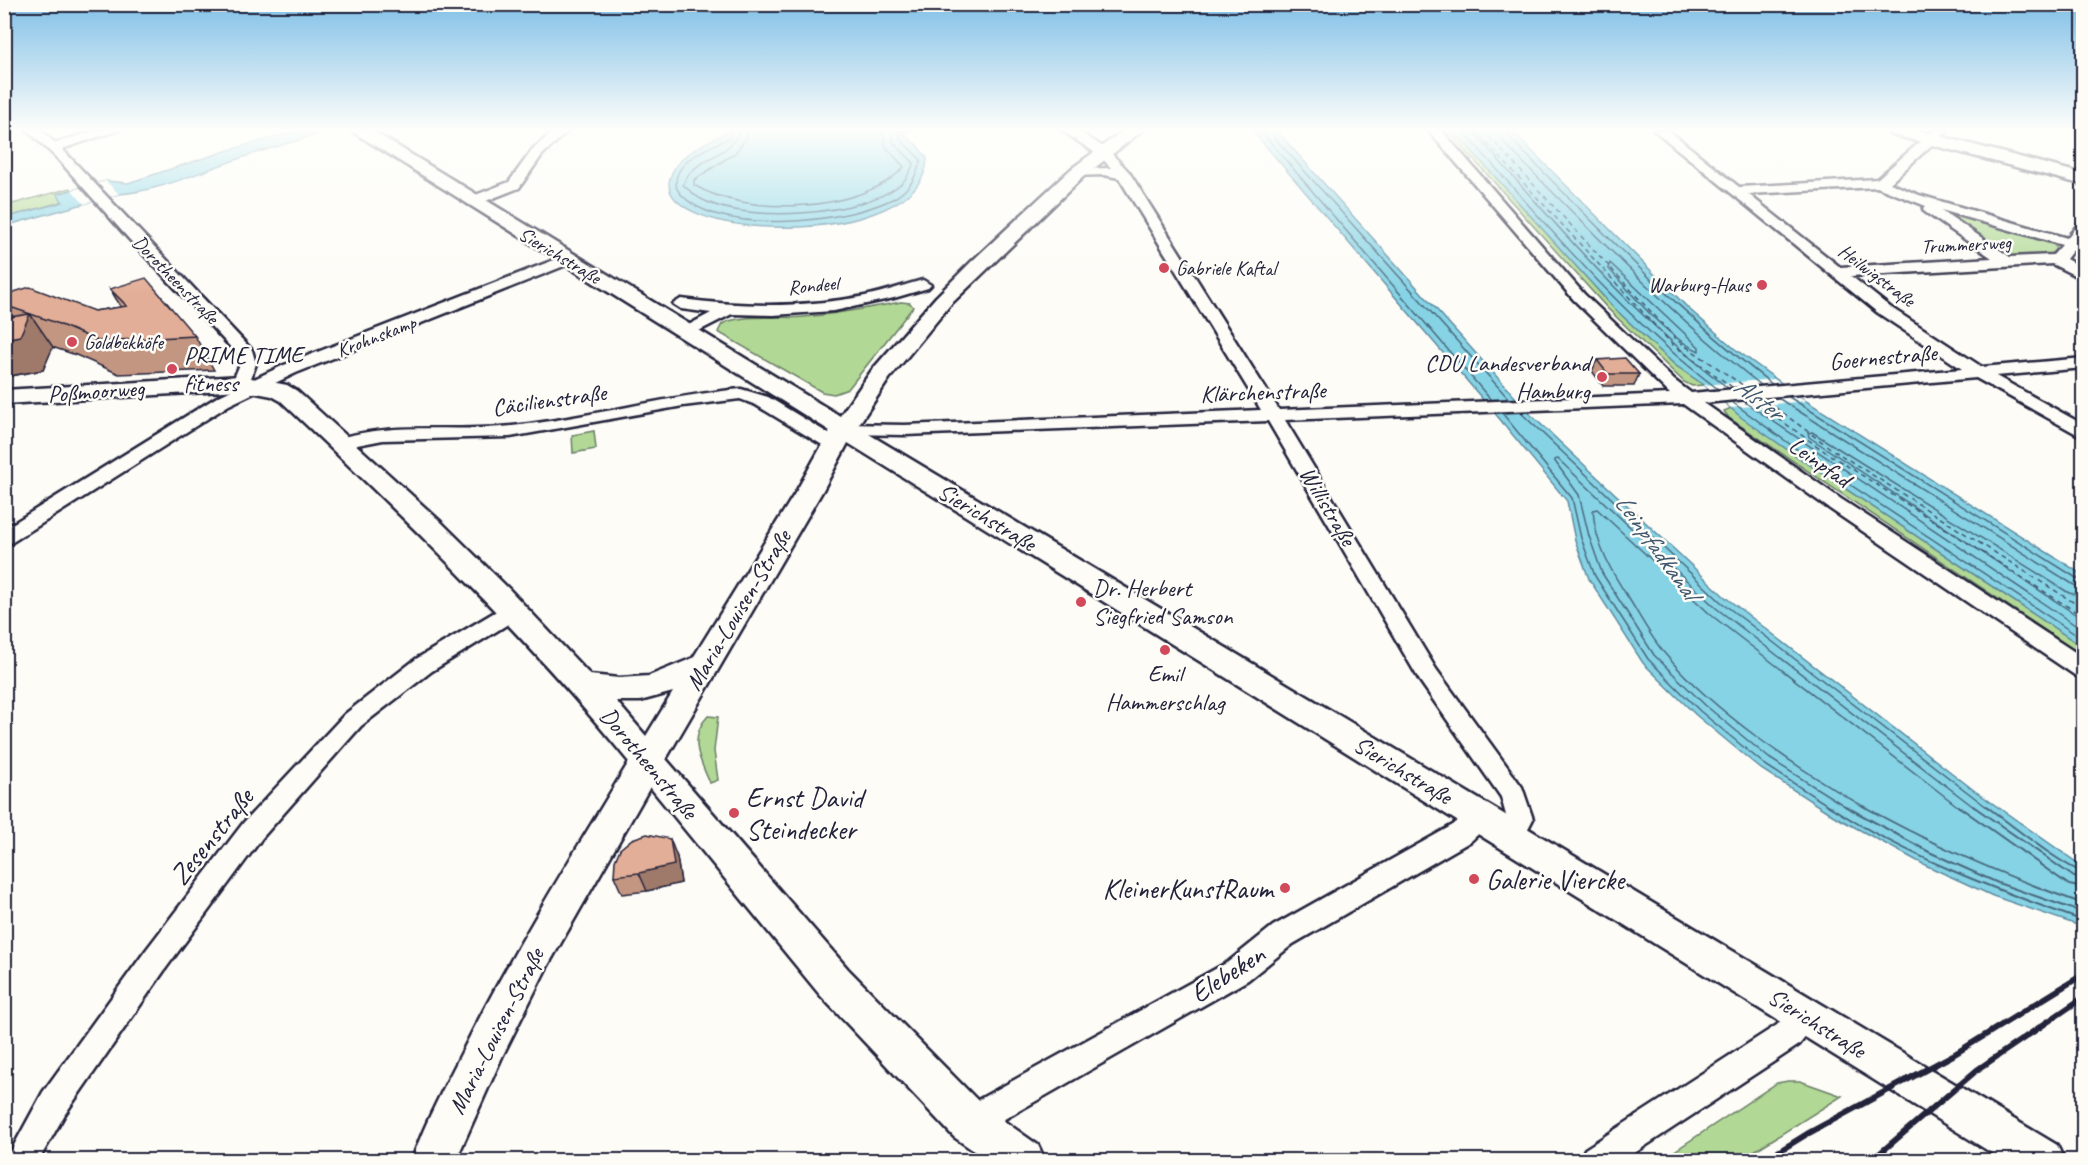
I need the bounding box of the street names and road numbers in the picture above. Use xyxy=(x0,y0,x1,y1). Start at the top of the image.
street label: Sierichstraße xyxy=(514,221,607,290)
street label: Dorotheenstraße xyxy=(127,230,225,330)
street label: Trummersweg xyxy=(1920,230,2013,259)
street label: Heilwigstraße xyxy=(1833,238,1921,313)
street label: Rondeel xyxy=(786,270,843,301)
street label: Krohnskamp xyxy=(333,309,421,363)
street label: Goernestraße xyxy=(1828,337,1940,377)
street label: Poßmoorweg xyxy=(47,373,147,409)
street label: Klärchenstraße xyxy=(1200,375,1328,409)
street label: Cäcilienstraße xyxy=(490,377,610,423)
street label: Leinpfad xyxy=(1783,430,1860,496)
street label: Willistraße xyxy=(1293,461,1364,553)
street label: Sierichstraße xyxy=(932,476,1044,559)
street label: Maria-Louisen-Straße xyxy=(678,522,799,696)
street label: Dorotheenstraße xyxy=(594,701,706,827)
street label: Sierichstraße xyxy=(1348,729,1460,812)
street label: Zesenstraße xyxy=(162,779,262,892)
street label: Elebeken xyxy=(1183,936,1272,1010)
street label: Maria-Louisen-Straße xyxy=(441,941,552,1119)
street label: Sierichstraße xyxy=(1763,981,1873,1066)

